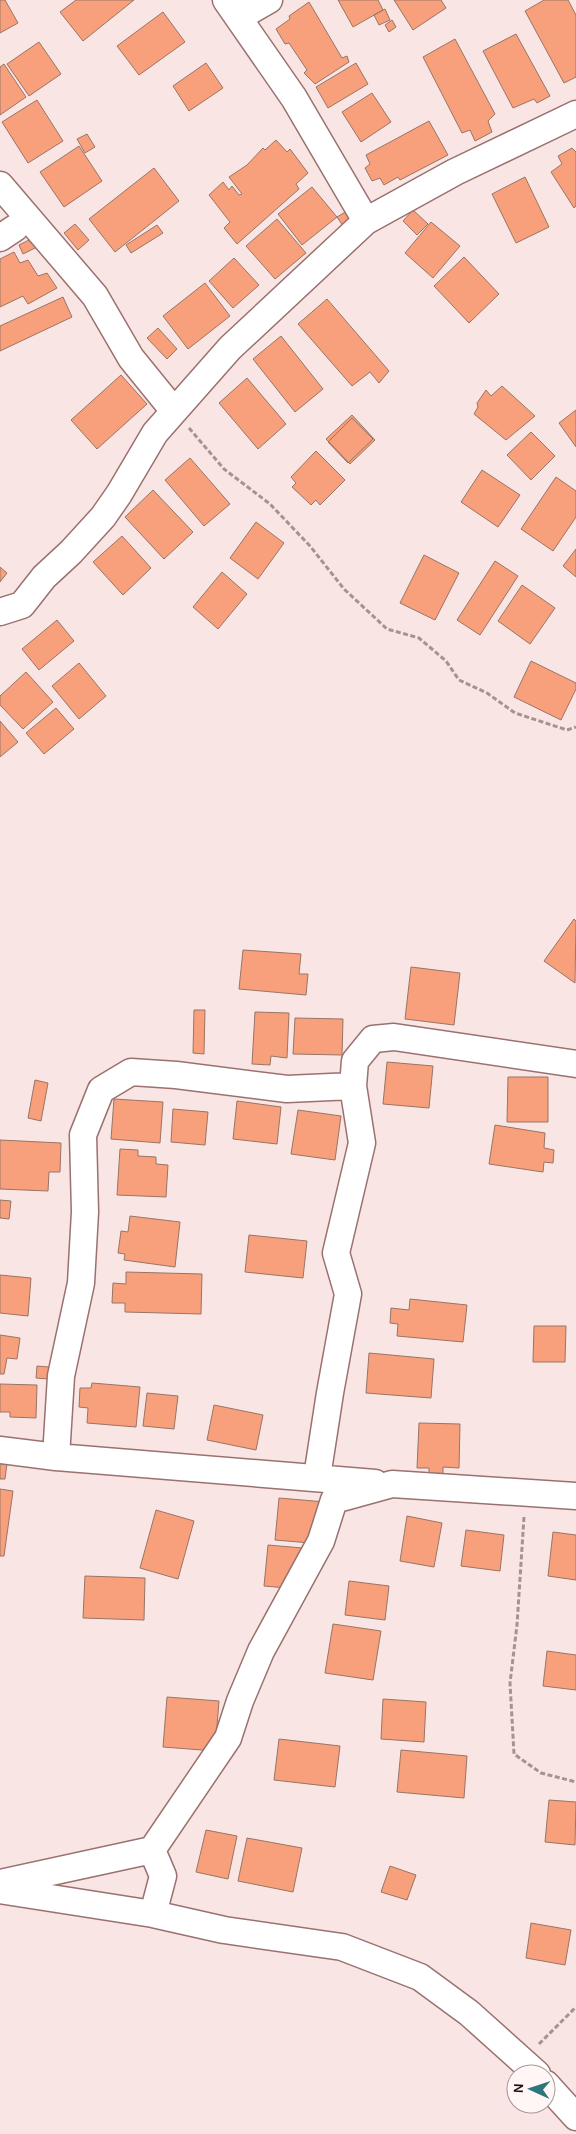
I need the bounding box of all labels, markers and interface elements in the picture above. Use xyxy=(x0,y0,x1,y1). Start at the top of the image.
north arrow xyxy=(506,2064,556,2114)
text: N xyxy=(510,2083,527,2094)

